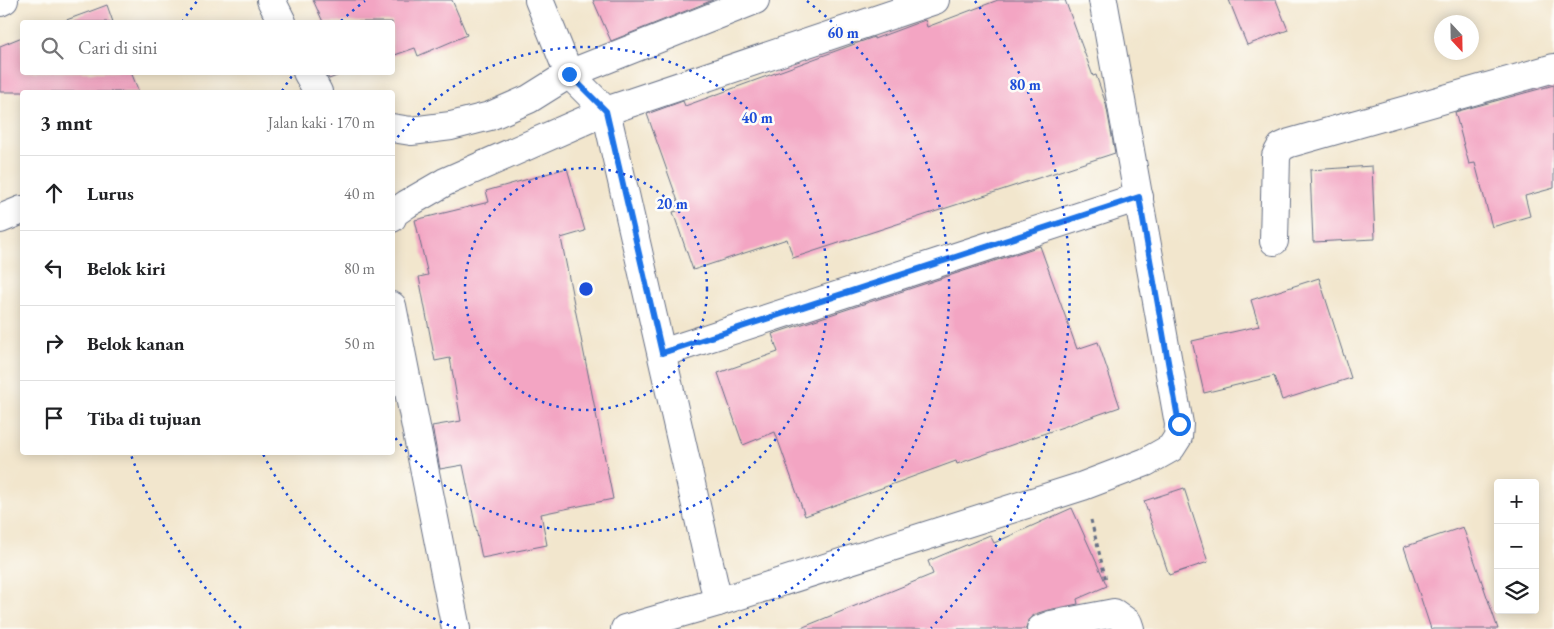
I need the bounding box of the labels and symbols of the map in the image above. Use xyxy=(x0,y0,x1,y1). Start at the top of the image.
north arrow xyxy=(1434,15,1479,60)
text: 60 m xyxy=(827,23,859,42)
route end xyxy=(558,63,581,86)
text: 80 m xyxy=(1009,75,1041,94)
text: 40 m xyxy=(741,108,773,127)
text: 20 m xyxy=(656,194,688,213)
centre of rings xyxy=(577,280,595,298)
route start xyxy=(1168,413,1191,436)

